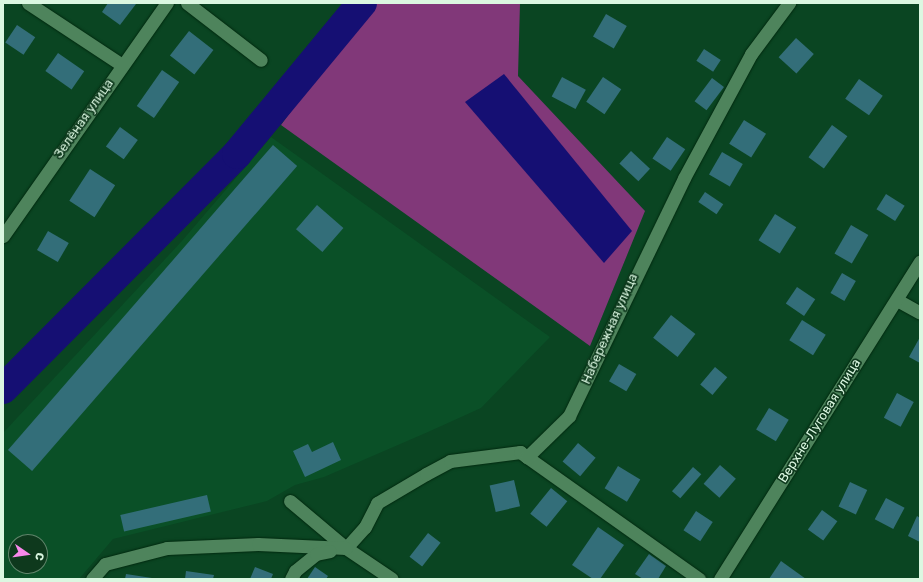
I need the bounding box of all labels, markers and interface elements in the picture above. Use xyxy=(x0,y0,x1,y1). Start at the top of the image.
street label: Зелёная улица xyxy=(51,76,117,162)
street label: Набережная улица xyxy=(579,271,641,387)
street label: Верхне-Луговая улица xyxy=(775,356,865,486)
north arrow xyxy=(8,534,48,574)
text: С xyxy=(32,551,46,562)

